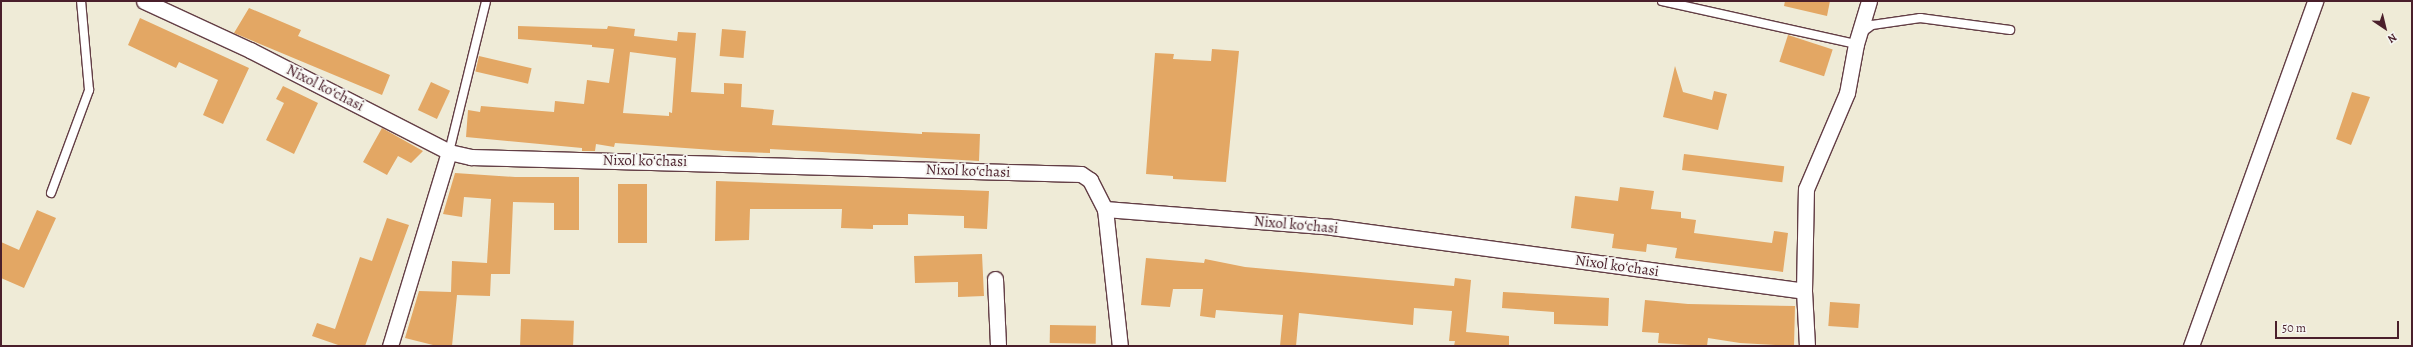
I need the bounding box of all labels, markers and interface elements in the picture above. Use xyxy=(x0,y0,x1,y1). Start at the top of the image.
north arrow xyxy=(2365,8,2405,48)
text: N xyxy=(2385,30,2400,47)
street label: Nixol koʻchasi xyxy=(283,61,367,115)
street label: Nixol koʻchasi xyxy=(603,151,687,171)
street label: Nixol koʻchasi xyxy=(925,161,1011,181)
street label: Nixol koʻchasi xyxy=(1253,212,1339,238)
street label: Nixol koʻchasi xyxy=(1574,251,1660,281)
scale bar xyxy=(2277,313,2401,339)
text: 50 m xyxy=(2282,320,2306,336)

